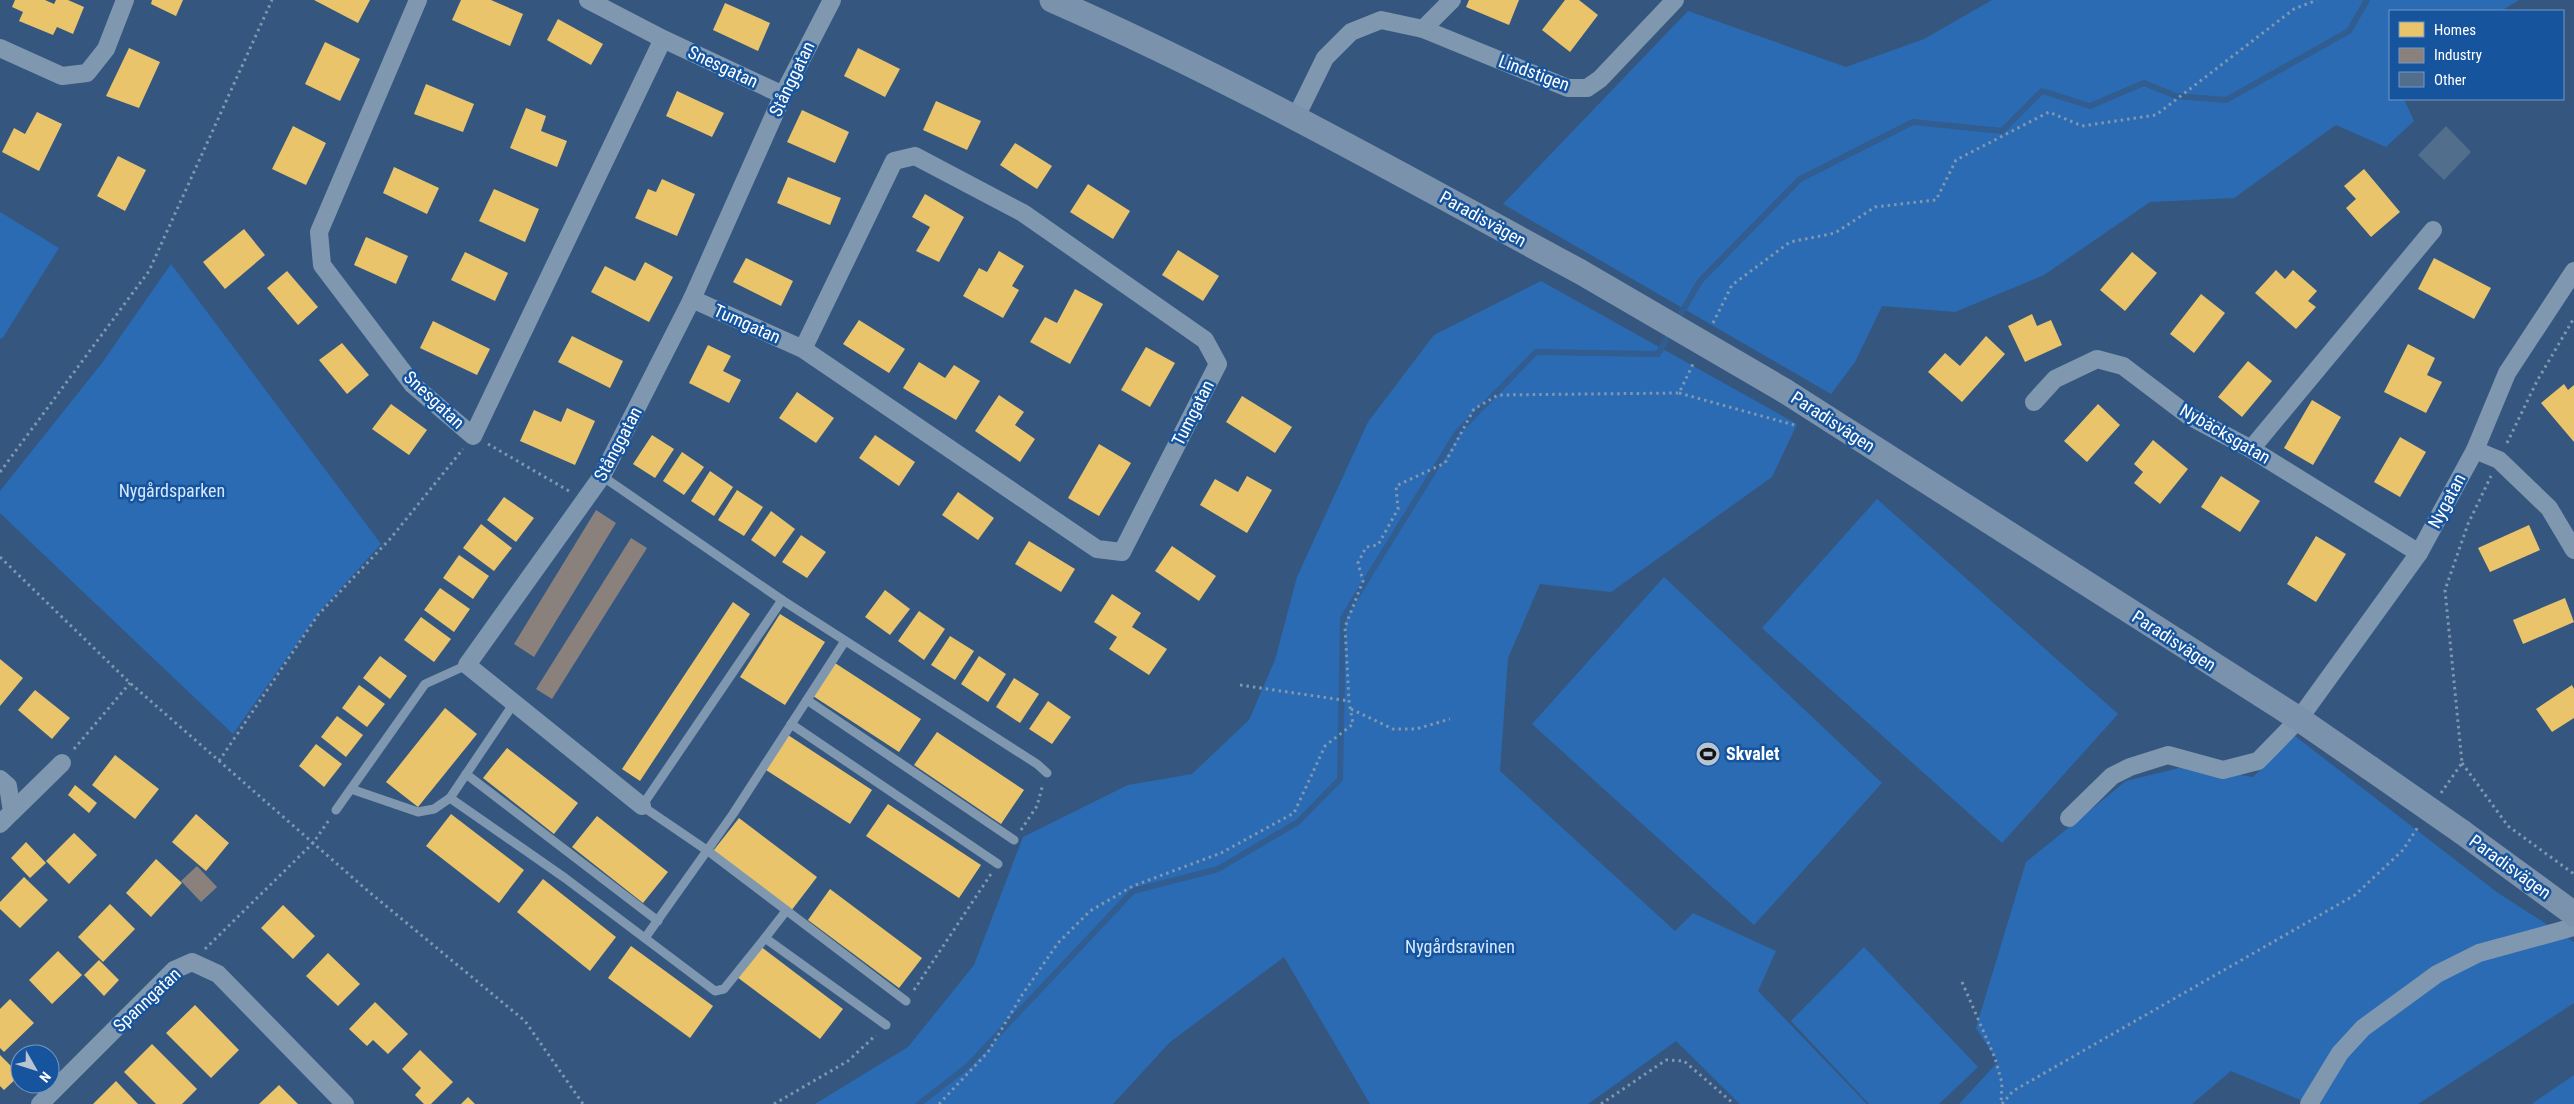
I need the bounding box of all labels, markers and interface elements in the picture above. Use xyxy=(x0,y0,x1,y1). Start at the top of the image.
legend xyxy=(2389,10,2564,100)
text: Homes xyxy=(2434,21,2476,39)
street label: Stånggatan xyxy=(764,38,819,120)
street label: Snesgatan xyxy=(685,41,762,92)
text: Industry xyxy=(2434,46,2482,64)
street label: Lindstigen xyxy=(1496,50,1573,95)
text: Other xyxy=(2434,71,2467,89)
street label: Paradisvägen xyxy=(1436,186,1530,251)
street label: Tumgatan xyxy=(711,300,784,348)
street label: Snesgatan xyxy=(400,366,469,433)
street label: Tumgatan xyxy=(1167,376,1218,449)
street label: Paradisvägen xyxy=(1787,387,1879,456)
street label: Nybäcksgatan xyxy=(2176,399,2274,468)
street label: Stånggatan xyxy=(589,403,646,484)
street label: Nygatan xyxy=(2424,470,2470,532)
park label: Nygårdsparken xyxy=(119,480,225,501)
street label: Paradisvägen xyxy=(2128,606,2220,675)
sports icon: Skvalet xyxy=(1695,741,1721,767)
place label: Skvalet xyxy=(1726,743,1780,764)
street label: Paradisvägen xyxy=(2465,830,2555,903)
park label: Nygårdsravinen xyxy=(1405,936,1515,957)
street label: Spanngatan xyxy=(109,963,185,1036)
north arrow xyxy=(10,1044,60,1094)
text: N xyxy=(36,1069,54,1086)

